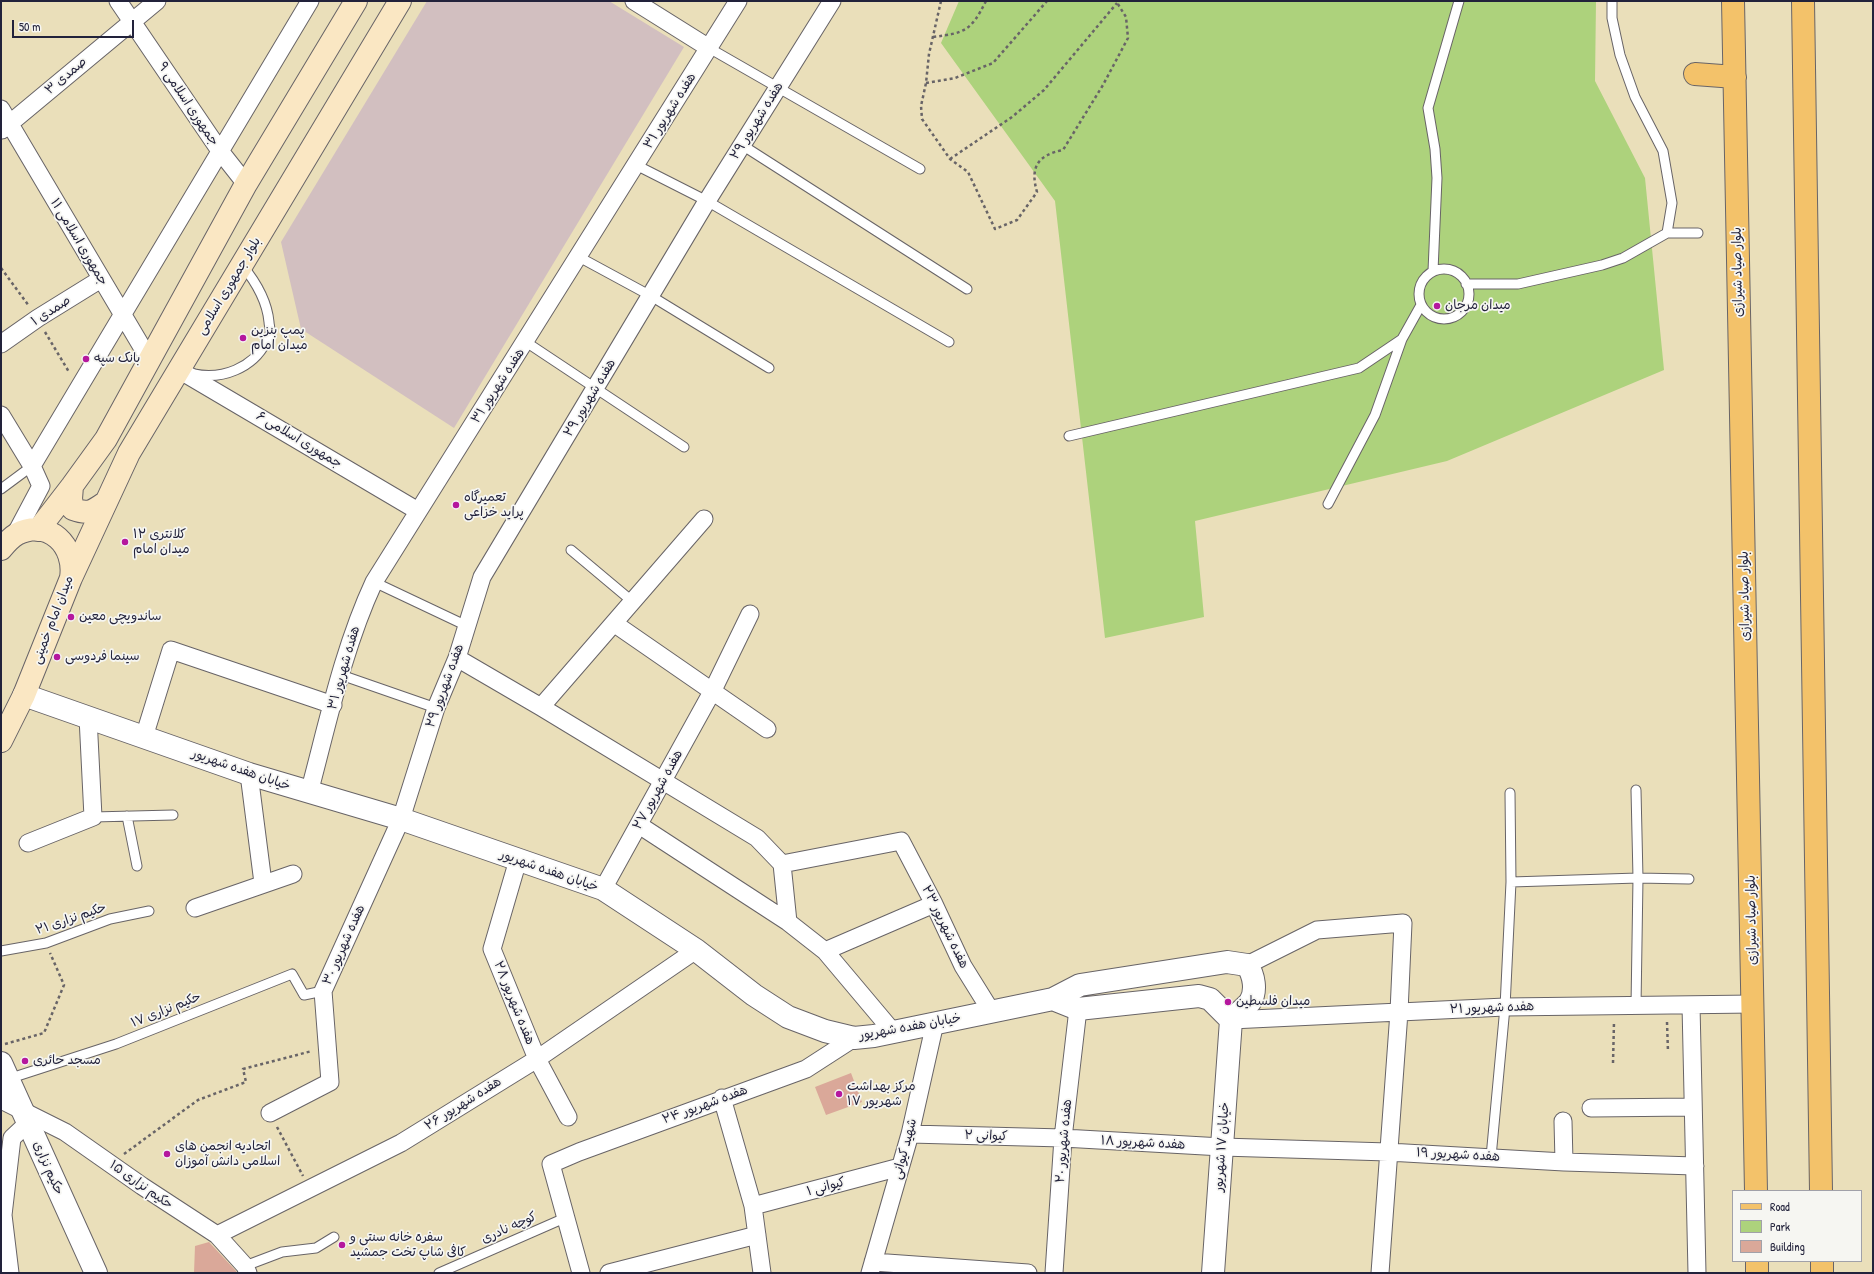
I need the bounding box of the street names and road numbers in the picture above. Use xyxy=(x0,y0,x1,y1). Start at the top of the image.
street label: صمدی ۳ xyxy=(42,54,90,98)
street label: جمهوری اسلامی ۹ xyxy=(154,59,222,149)
street label: هفده شهریور ۳۱ xyxy=(640,70,700,152)
street label: هفده شهریور ۲۹ xyxy=(727,80,787,162)
street label: جمهوری اسلامی ۱۱ xyxy=(47,196,111,288)
street label: بلوار صیاد شیرازی xyxy=(1729,227,1747,317)
street label: بلوار جمهوری اسلامی xyxy=(194,234,264,338)
street label: صمدی ۱ xyxy=(28,293,74,329)
street label: هفده شهریور ۳۱ xyxy=(468,346,528,426)
street label: هفده شهریور ۲۹ xyxy=(561,356,619,440)
street label: جمهوری اسلامی ۶ xyxy=(253,408,345,472)
street label: بلوار صیاد شیرازی xyxy=(1736,551,1754,641)
street label: میدان امام خمینی xyxy=(29,574,77,666)
street label: هفده شهریور ۳۱ xyxy=(325,624,363,712)
street label: هفده شهریور ۲۹ xyxy=(423,642,467,730)
street label: خیابان هفده شهریور xyxy=(190,746,292,794)
street label: هفده شهریور ۲۷ xyxy=(630,747,686,833)
street label: خیابان هفده شهریور xyxy=(498,847,600,895)
street label: بلوار صیاد شیرازی xyxy=(1743,875,1761,965)
street label: هفده شهریور ۲۳ xyxy=(918,883,972,971)
street label: حکیم نزاری ۲۱ xyxy=(34,900,108,938)
street label: هفده شهریور ۳۰ xyxy=(319,903,369,987)
street label: هفده شهریور ۲۸ xyxy=(490,959,538,1047)
street label: حکیم نزاری ۱۷ xyxy=(129,989,203,1031)
street label: هفده شهریور ۲۱ xyxy=(1449,999,1535,1017)
street label: خیابان هفده شهریور xyxy=(858,1010,962,1044)
street label: هفده شهریور ۲۶ xyxy=(422,1074,504,1134)
street label: هفده شهریور ۲۴ xyxy=(660,1082,750,1128)
street label: هفده شهریور ۲۰ xyxy=(1053,1098,1075,1184)
street label: خیابان ۱۷ شهریور xyxy=(1211,1102,1233,1192)
street label: شهید کیوانی xyxy=(889,1117,921,1181)
street label: کیوانی ۲ xyxy=(964,1127,1008,1145)
street label: هفده شهریور ۱۸ xyxy=(1100,1133,1186,1153)
street label: حکیم نزاری xyxy=(29,1139,67,1197)
street label: هفده شهریور ۱۹ xyxy=(1416,1145,1500,1165)
street label: حکیم نزاری ۱۵ xyxy=(106,1157,176,1213)
street label: کیوانی ۱ xyxy=(805,1174,847,1200)
street label: کوچه نادری xyxy=(479,1209,539,1247)

